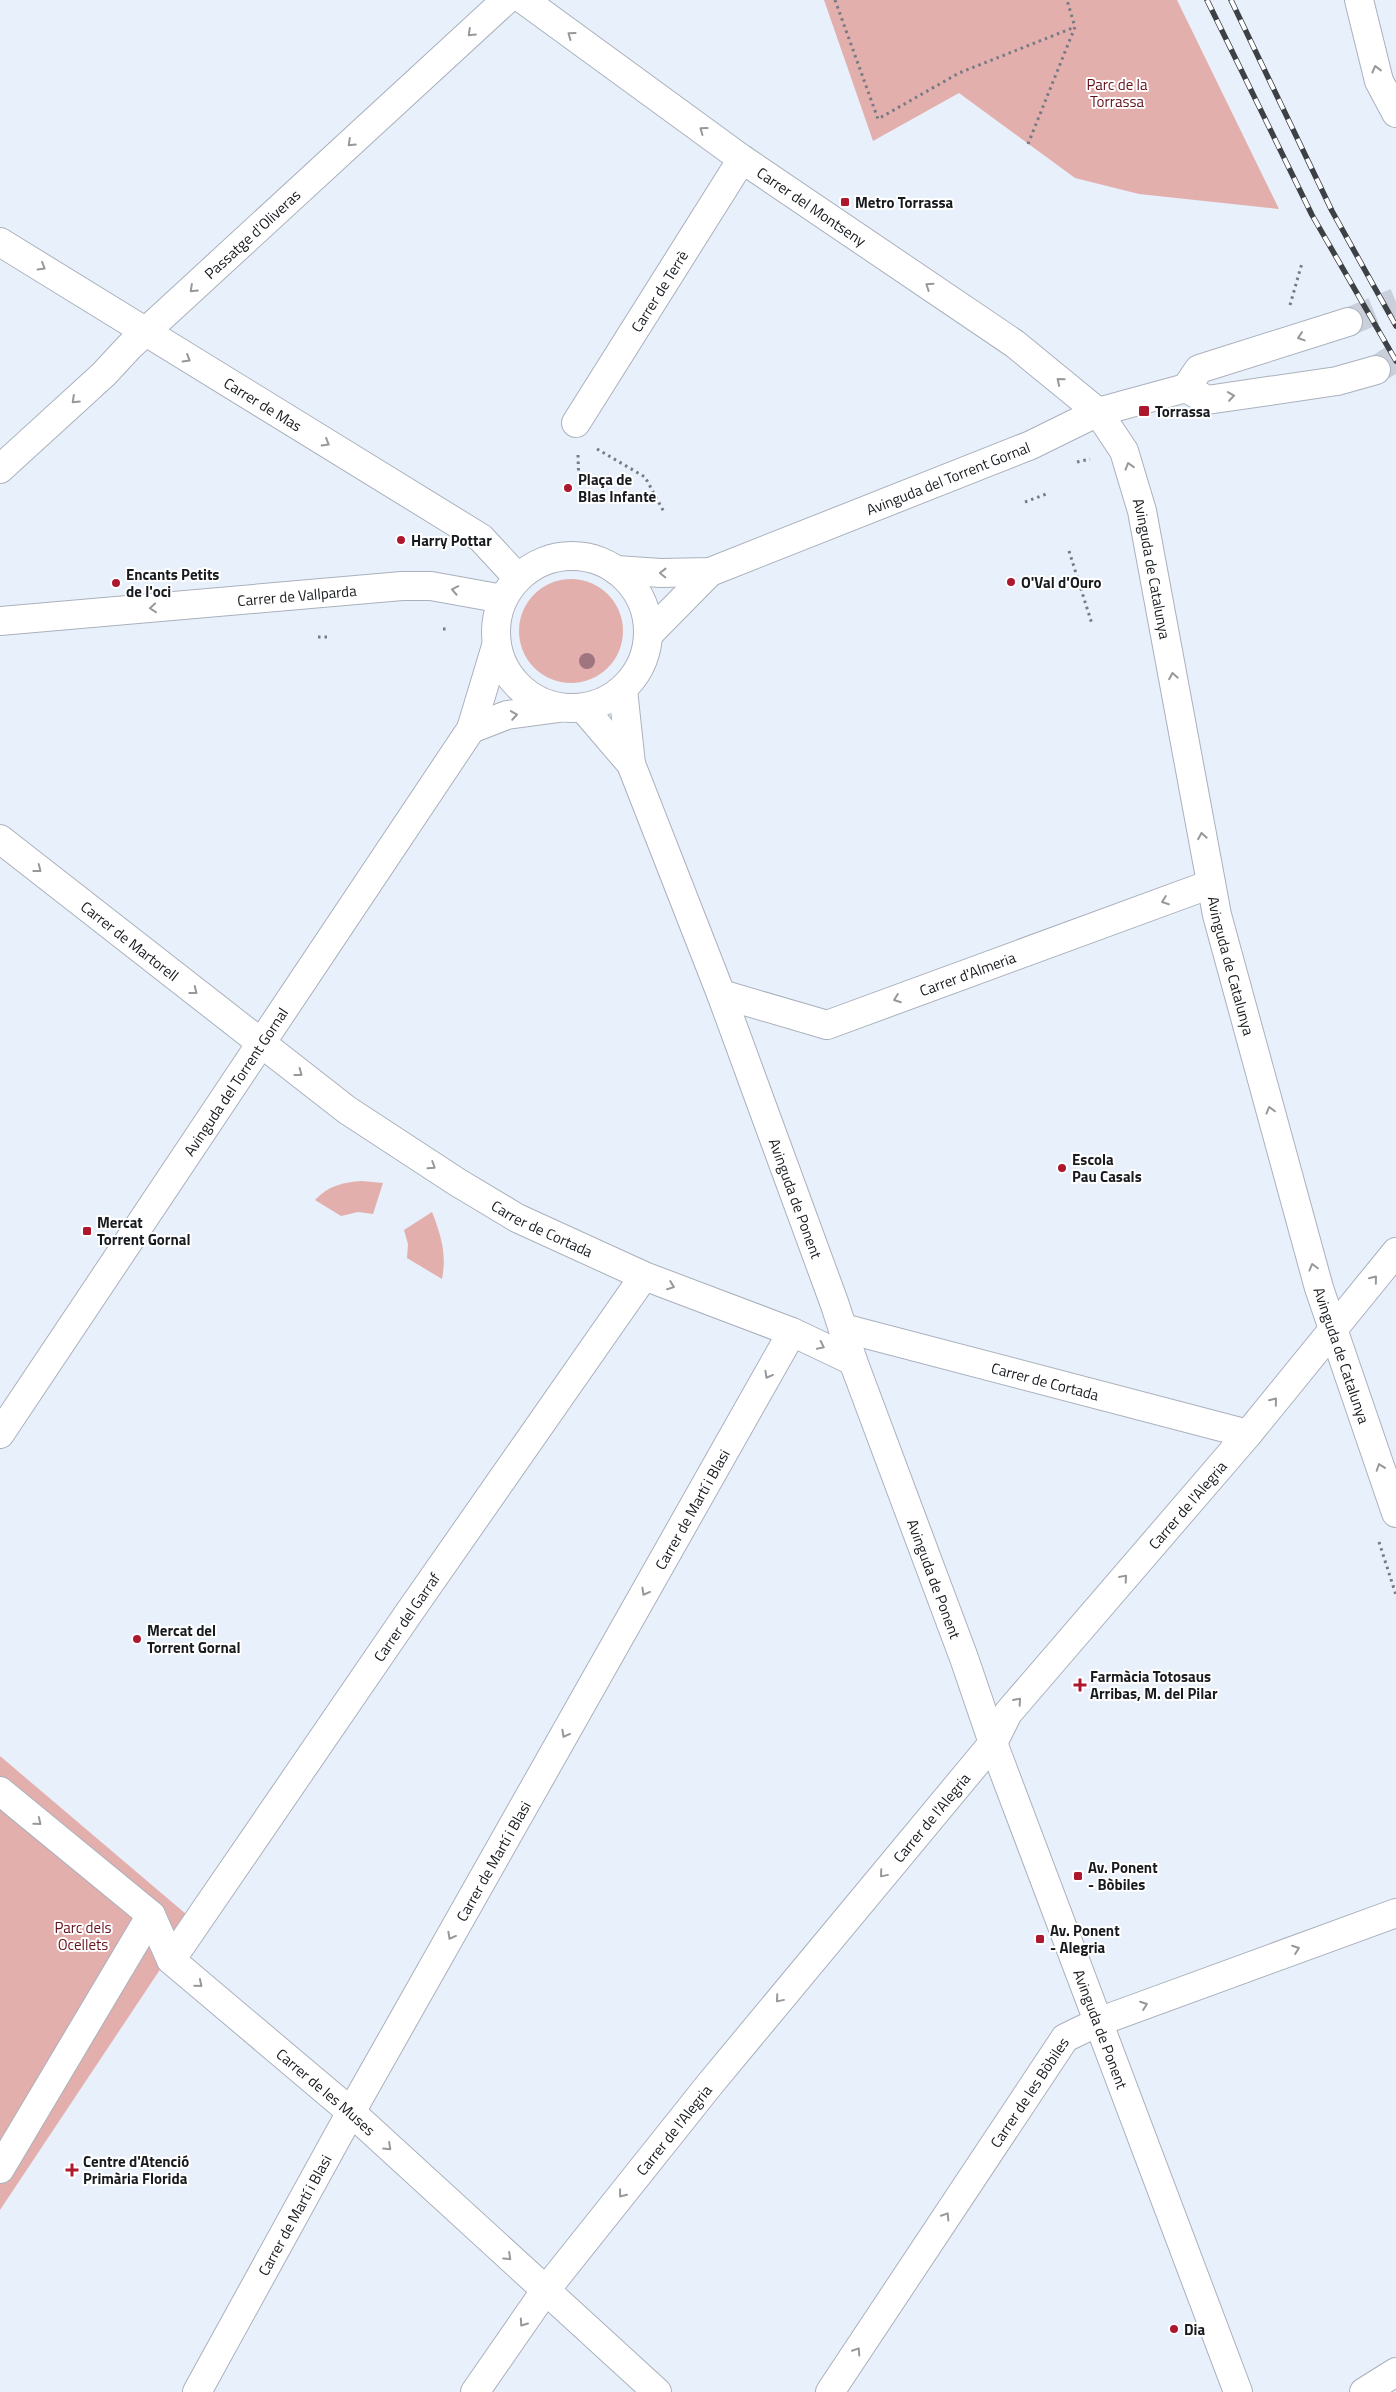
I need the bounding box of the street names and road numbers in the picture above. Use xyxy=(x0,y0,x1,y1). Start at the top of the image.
street label: Carrer del Montseny xyxy=(752,161,871,252)
street label: Passatge d'Oliveras xyxy=(199,183,305,284)
street label: Carrer de Terrè xyxy=(625,246,693,336)
street label: Carrer de Mas xyxy=(220,371,307,437)
street label: Avinguda del Torrent Gornal xyxy=(863,435,1033,521)
street label: Avinguda de Catalunya xyxy=(1127,495,1177,641)
street label: Carrer de Vallparda xyxy=(236,578,358,612)
street label: Avinguda de Catalunya xyxy=(1202,894,1261,1038)
street label: Carrer de Martorell xyxy=(76,895,184,986)
street label: Carrer d'Almeria xyxy=(916,945,1019,1002)
street label: Avinguda del Torrent Gornal xyxy=(178,1003,294,1160)
street label: Avinguda de Ponent xyxy=(763,1135,829,1262)
street label: Carrer de Cortada xyxy=(487,1194,597,1263)
street label: Avinguda de Catalunya xyxy=(1308,1284,1376,1427)
street label: Carrer de Cortada xyxy=(989,1356,1102,1406)
street label: Carrer de Martí i Blasi xyxy=(649,1445,735,1574)
street label: Carrer de l'Alegria xyxy=(1142,1455,1232,1554)
street label: Avinguda de Ponent xyxy=(902,1516,968,1643)
street label: Carrer del Garraf xyxy=(367,1568,445,1666)
street label: Carrer de l'Alegria xyxy=(887,1767,976,1867)
street label: Carrer de Martí i Blasi xyxy=(450,1796,536,1925)
street label: Avinguda de Ponent xyxy=(1068,1966,1134,2093)
street label: Carrer de les Bòbiles xyxy=(984,2032,1074,2152)
street label: Carrer de les Muses xyxy=(271,2042,381,2141)
street label: Carrer de l'Alegria xyxy=(630,2079,717,2180)
street label: Carrer de Martí i Blasi xyxy=(252,2150,337,2280)

